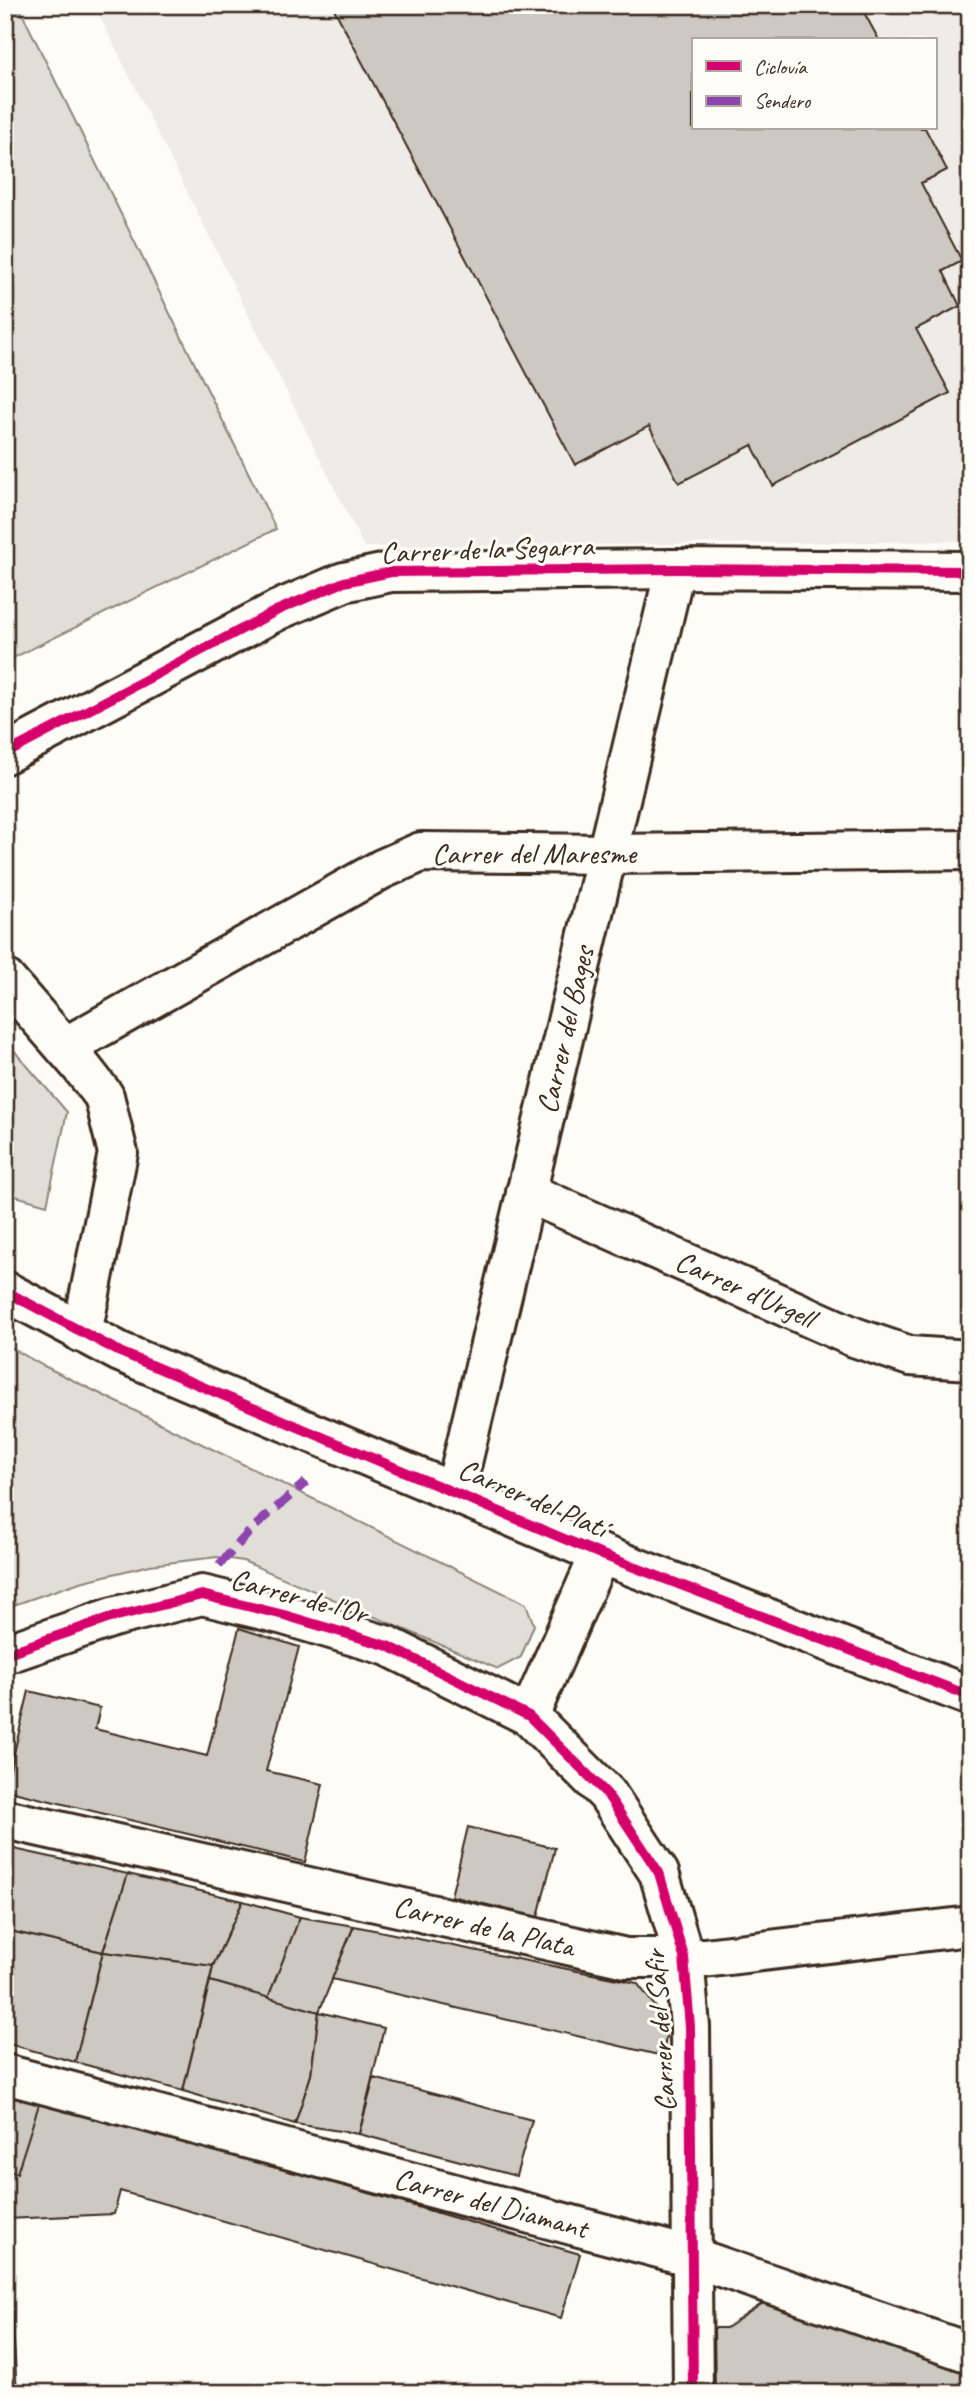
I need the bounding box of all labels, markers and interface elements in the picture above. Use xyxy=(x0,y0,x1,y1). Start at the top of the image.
legend xyxy=(692,38,936,130)
text: Ciclovía xyxy=(754,54,808,80)
text: Sendero xyxy=(754,88,812,114)
street label: Carrer de la Segarra xyxy=(380,526,596,572)
street label: Carrer del Maresme xyxy=(432,834,638,872)
street label: Carrer del Bages xyxy=(527,940,603,1117)
street label: Carrer d'Urgell xyxy=(670,1242,825,1338)
street label: Carrer del Platí xyxy=(453,1450,619,1549)
street label: Carrer de l'Or xyxy=(227,1560,374,1633)
street label: Carrer de la Plata xyxy=(390,1887,581,1966)
street label: Carrer del Safir xyxy=(635,1946,685,2113)
street label: Carrer del Diamant xyxy=(390,2159,595,2248)

